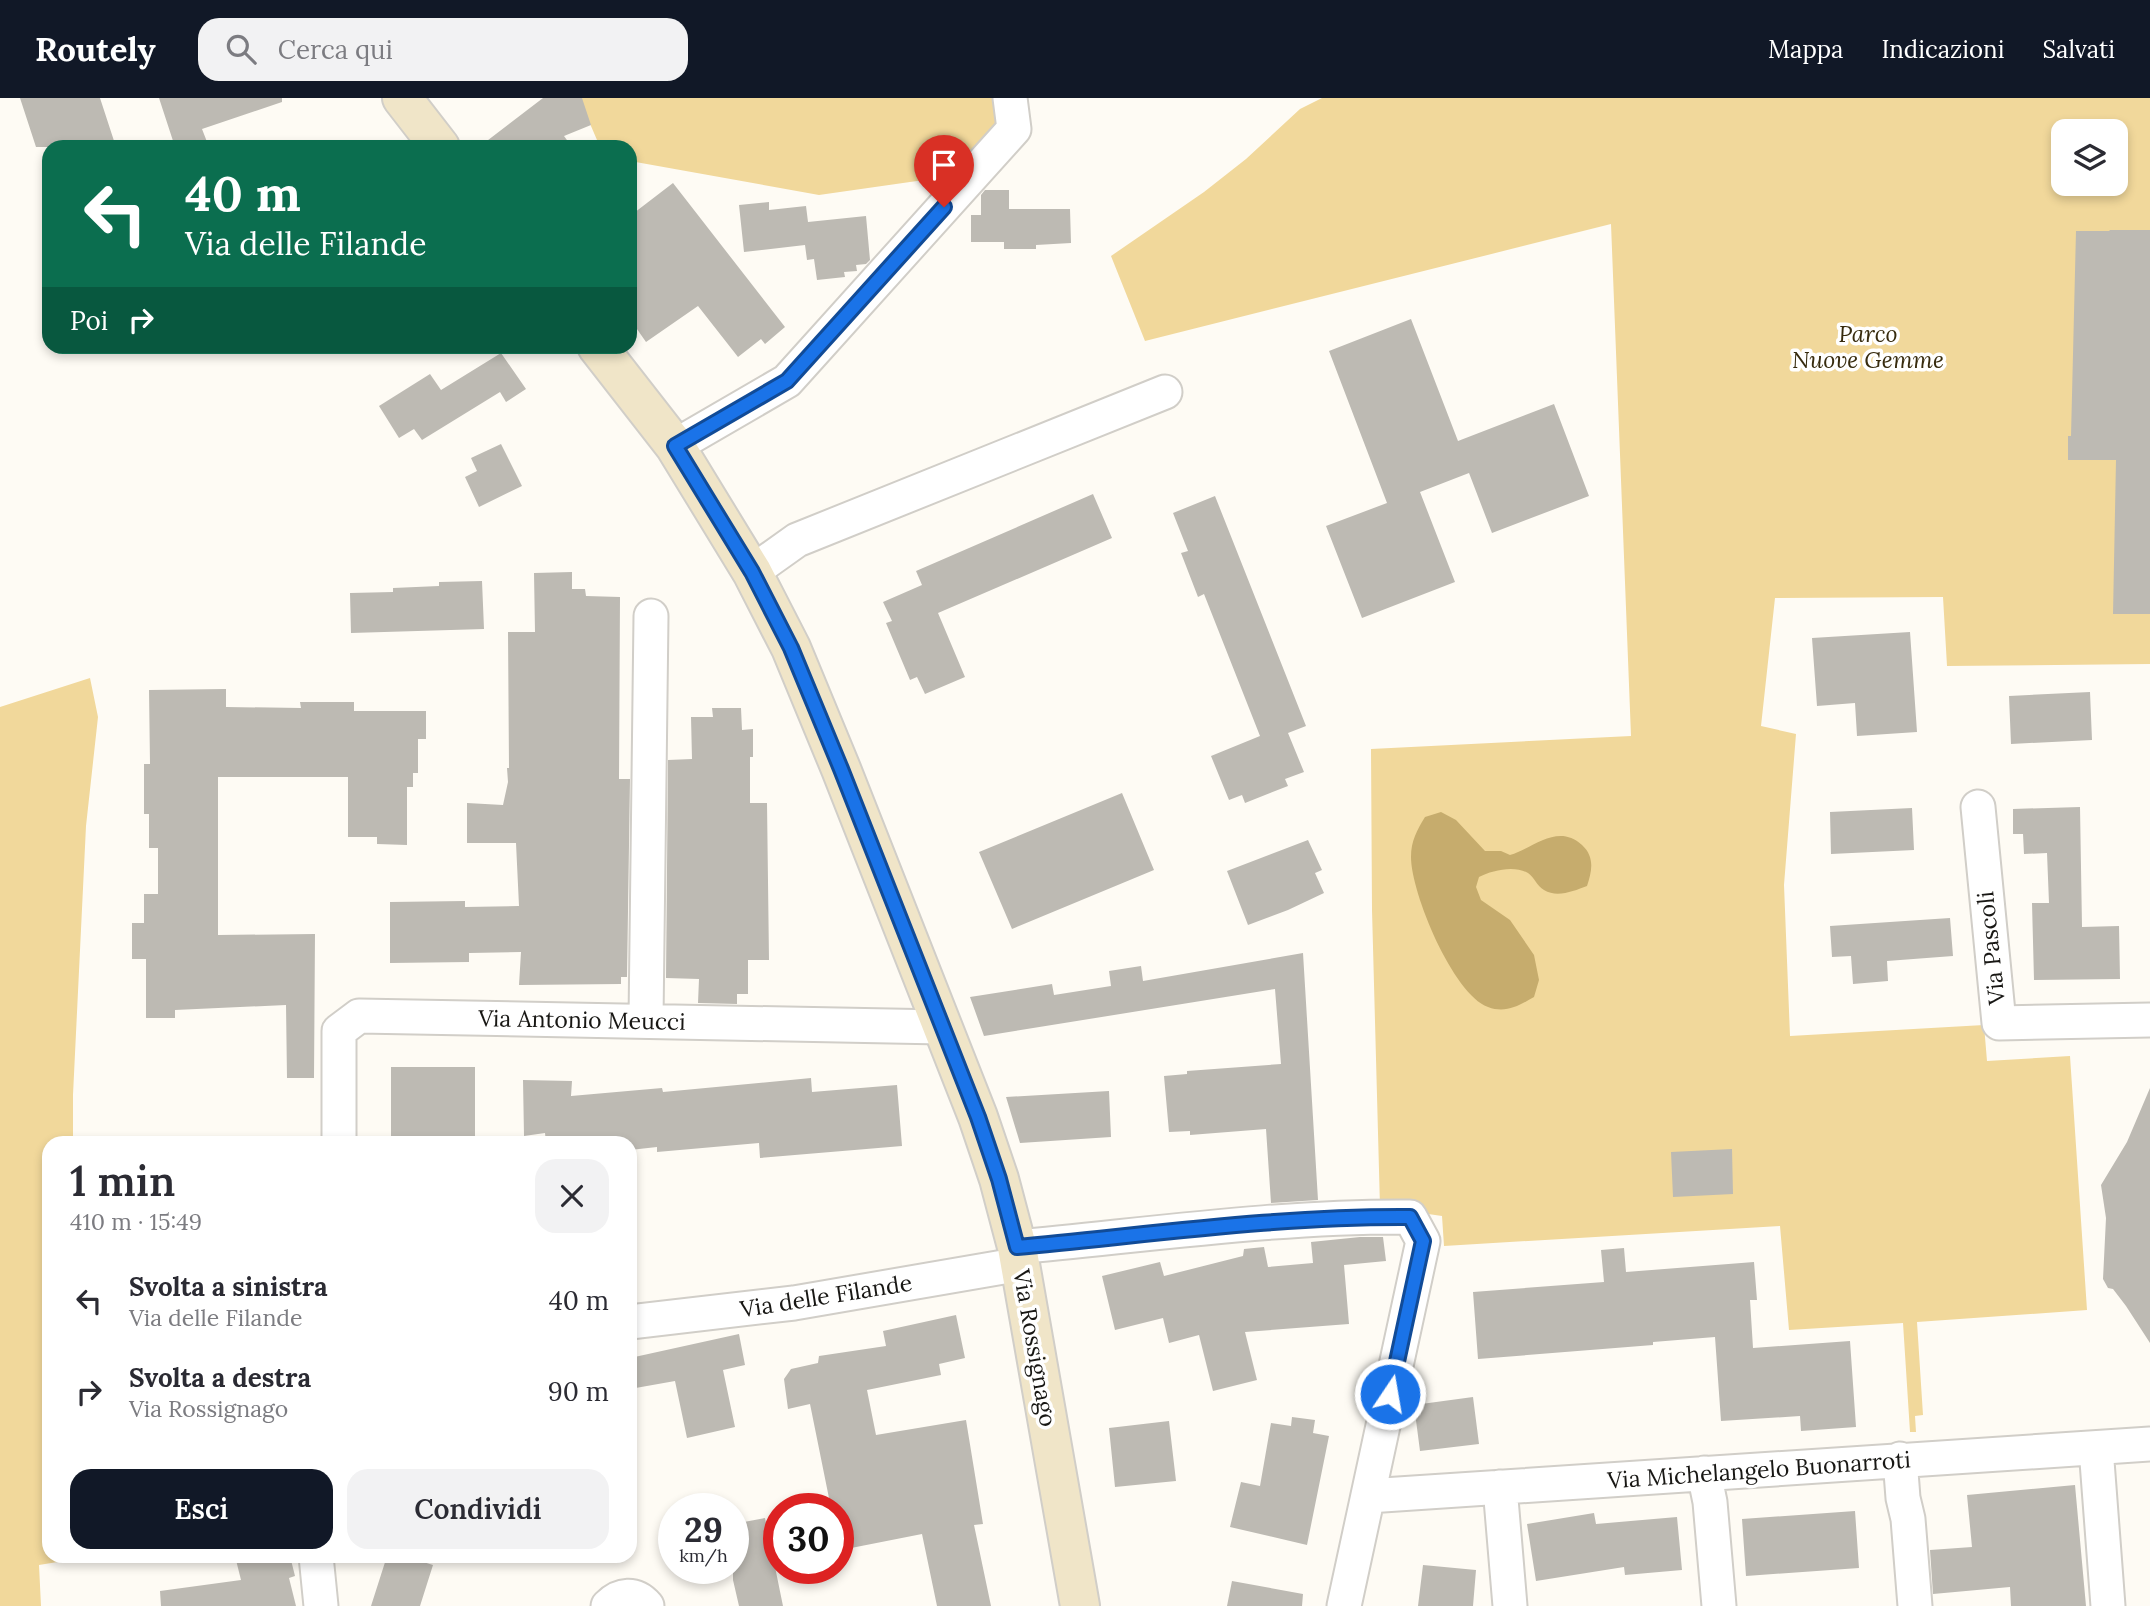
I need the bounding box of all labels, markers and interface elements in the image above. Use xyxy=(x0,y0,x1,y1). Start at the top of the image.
search box xyxy=(198,18,688,81)
text: Routely xyxy=(35,28,156,70)
icon: search xyxy=(222,30,260,68)
text: Cerca qui xyxy=(278,33,393,66)
text: Mappa xyxy=(1768,34,1843,65)
text: Indicazioni xyxy=(1881,34,2004,65)
text: Salvati xyxy=(2042,34,2115,65)
map controls xyxy=(2051,119,2128,196)
button: layers xyxy=(2051,119,2128,196)
pin xyxy=(914,135,974,207)
icon: arrive xyxy=(925,146,963,184)
text: 40 m xyxy=(185,162,301,224)
icon: left xyxy=(70,168,161,259)
text: Via delle Filande xyxy=(185,223,426,264)
icon: right xyxy=(122,301,160,339)
text: Poi xyxy=(70,304,108,337)
park label: Parco Nuove Gemme xyxy=(1792,319,1944,374)
street label: Via Pascoli xyxy=(1970,890,2011,1007)
street label: Via Antonio Meucci xyxy=(477,1003,686,1036)
text: 1 min xyxy=(70,1154,175,1208)
button: close xyxy=(535,1159,609,1233)
text: 410 m · 15:49 xyxy=(70,1207,202,1236)
street label: Via Rossignago xyxy=(1007,1266,1064,1429)
street label: Via delle Filande xyxy=(737,1268,914,1324)
text: Svolta a sinistra xyxy=(129,1270,328,1303)
icon: left xyxy=(70,1282,108,1320)
text: 40 m xyxy=(549,1284,609,1317)
text: Via delle Filande xyxy=(129,1303,303,1332)
position arrow xyxy=(1353,1357,1427,1431)
text: Svolta a destra xyxy=(129,1361,311,1394)
icon: right xyxy=(70,1373,108,1411)
text: 90 m xyxy=(548,1375,609,1408)
text: Via Rossignago xyxy=(129,1394,288,1423)
street label: Via Michelangelo Buonarroti xyxy=(1605,1444,1911,1495)
button: Esci xyxy=(70,1469,333,1549)
button: Condividi xyxy=(347,1469,609,1549)
speed limit sign: 30 xyxy=(763,1493,854,1584)
text: 29 xyxy=(684,1507,723,1552)
text: km/h xyxy=(679,1544,728,1567)

